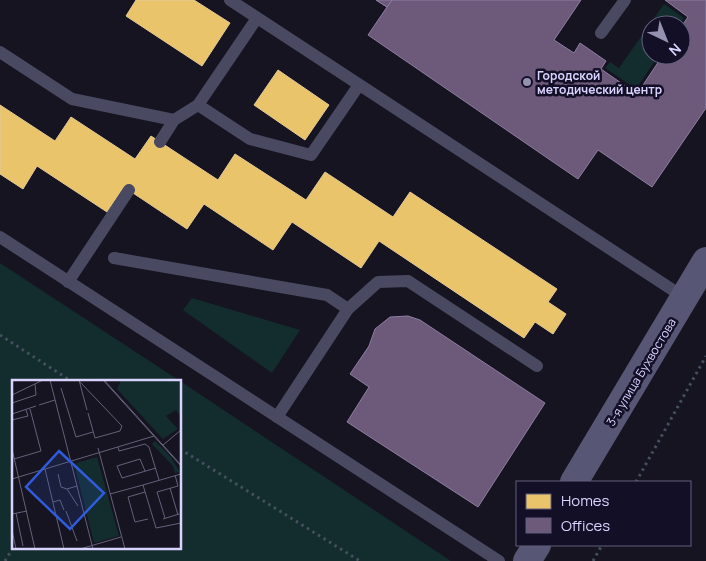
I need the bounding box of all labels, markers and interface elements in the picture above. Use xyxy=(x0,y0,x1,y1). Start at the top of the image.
north arrow xyxy=(641,15,691,65)
text: N xyxy=(665,39,685,60)
place label: Городской методический центр xyxy=(537,67,662,98)
marker: Городской методический центр xyxy=(521,76,533,88)
street label: 3-я улица Бухвостова xyxy=(602,315,680,429)
inset map xyxy=(12,380,181,548)
legend xyxy=(516,481,691,546)
text: Homes xyxy=(561,490,610,511)
text: Offices xyxy=(561,515,610,536)

